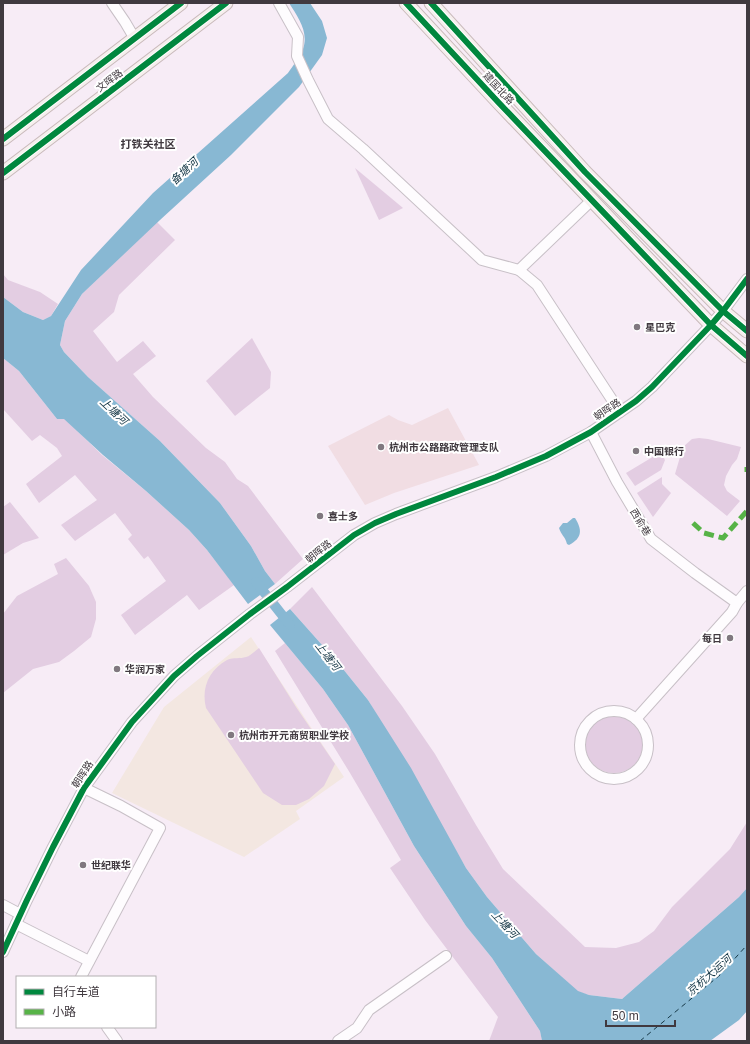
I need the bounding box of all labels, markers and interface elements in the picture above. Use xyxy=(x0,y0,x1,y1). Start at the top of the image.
street label: 文晖路 xyxy=(94,67,125,94)
street label: 建国北路 xyxy=(481,70,516,107)
district label: 打铁关社区 xyxy=(121,138,176,150)
water label: 备塘河 xyxy=(168,154,202,187)
marker: 星巴克 xyxy=(632,322,642,332)
place label: 星巴克 xyxy=(645,322,675,333)
water label: 上塘河 xyxy=(98,395,132,428)
street label: 朝晖路 xyxy=(592,396,623,422)
place label: 杭州市公路路政管理支队 xyxy=(389,441,499,453)
marker: 杭州市公路路政管理支队 xyxy=(376,442,386,452)
marker: 中国银行 xyxy=(631,446,641,456)
place label: 中国银行 xyxy=(644,446,684,457)
street label: 西俞巷 xyxy=(628,507,653,538)
marker: 喜士多 xyxy=(315,511,325,521)
place label: 喜士多 xyxy=(328,511,358,522)
street label: 朝晖路 xyxy=(303,538,334,565)
place label: 每日 xyxy=(702,633,722,644)
marker: 每日 xyxy=(725,633,735,643)
water label: 上塘河 xyxy=(313,639,344,674)
place label: 华润万家 xyxy=(125,663,165,675)
marker: 华润万家 xyxy=(112,664,122,674)
place label: 杭州市开元商贸职业学校 xyxy=(239,729,349,741)
marker: 杭州市开元商贸职业学校 xyxy=(226,730,236,740)
street label: 朝晖路 xyxy=(69,759,95,790)
place label: 世纪联华 xyxy=(91,859,131,871)
marker: 世纪联华 xyxy=(78,860,88,870)
water label: 上塘河 xyxy=(489,908,522,942)
water label: 京杭大运河 xyxy=(684,951,735,998)
legend xyxy=(16,976,156,1028)
text: 自行车道 xyxy=(52,985,100,999)
scale bar xyxy=(606,1002,675,1028)
text: 小路 xyxy=(52,1005,76,1019)
text: 50 m xyxy=(612,1009,639,1023)

